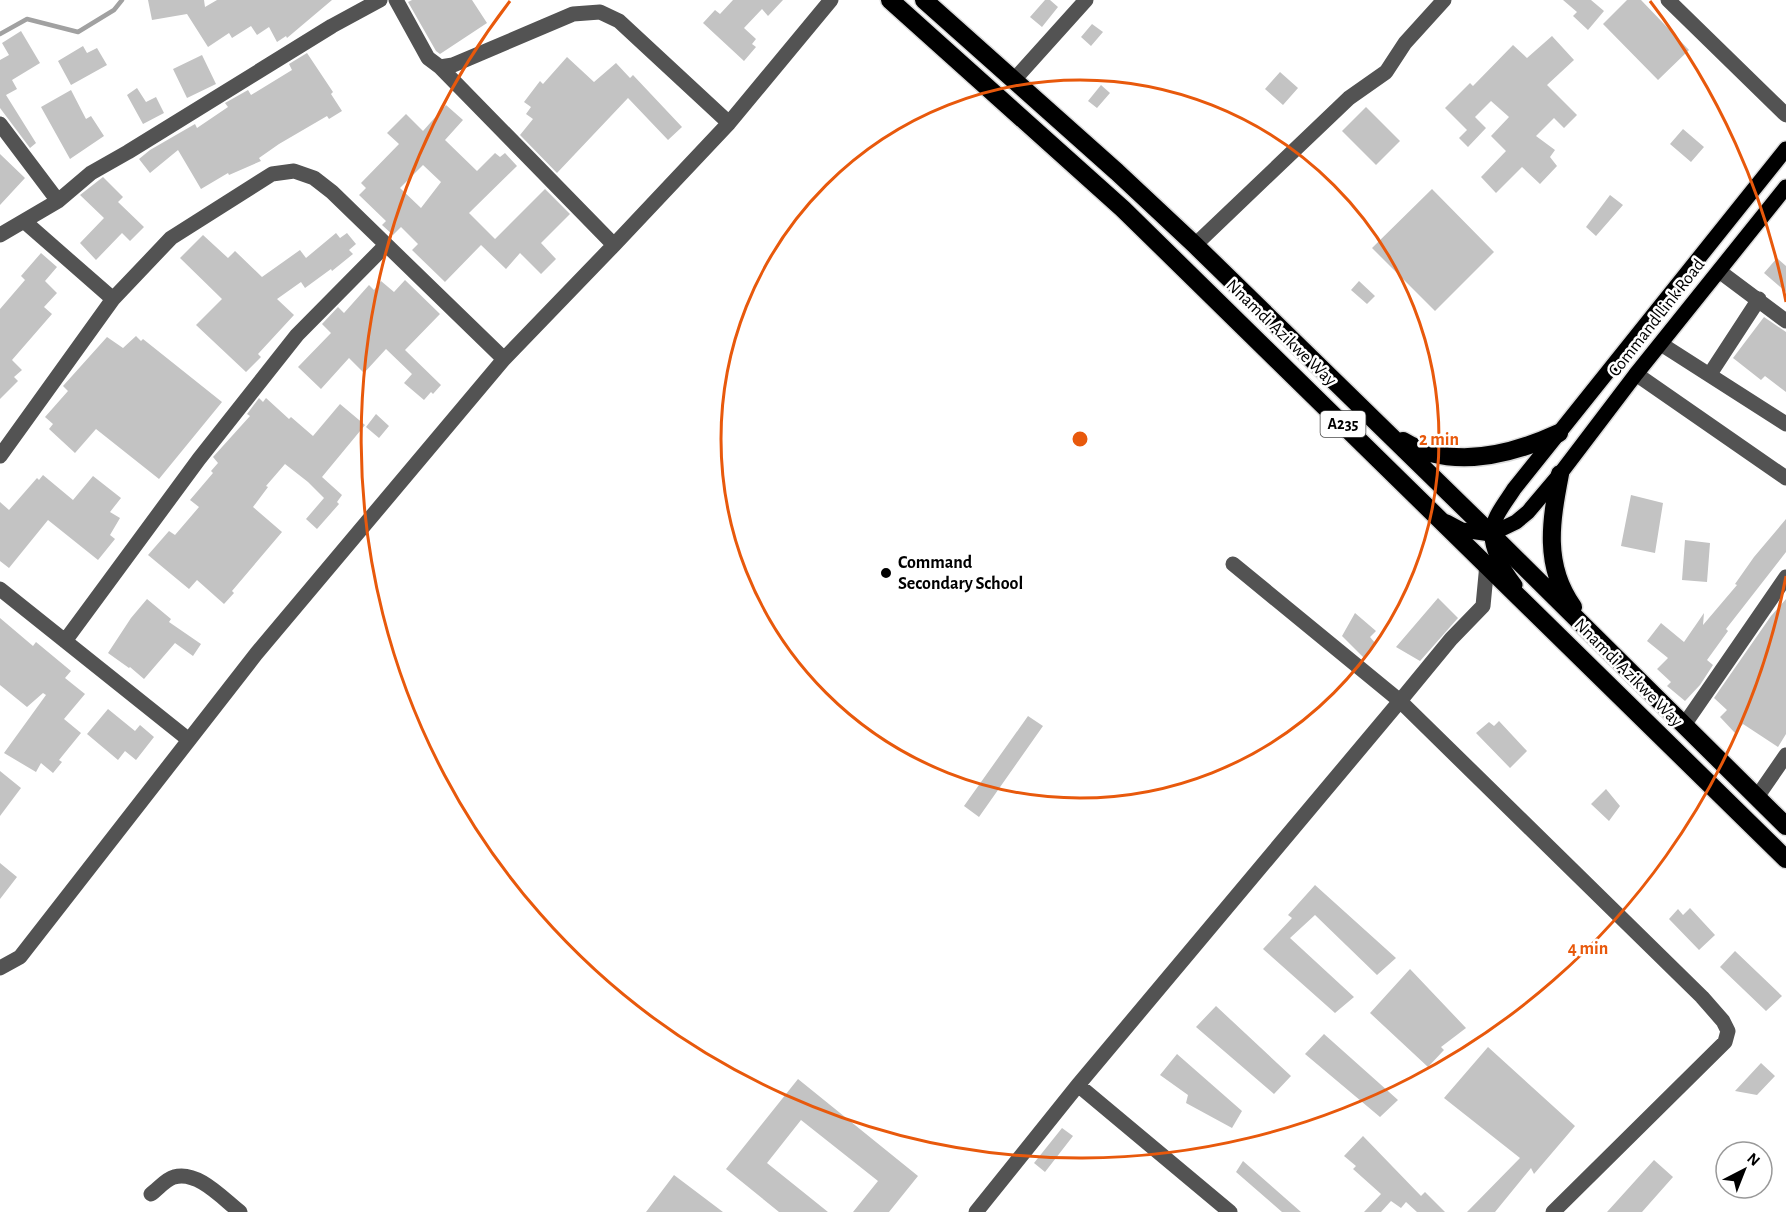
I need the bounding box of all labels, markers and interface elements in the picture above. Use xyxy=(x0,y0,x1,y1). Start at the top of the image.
street label: Command Link Road xyxy=(1606,256,1708,380)
street label: Nnamdi Azikwe Way xyxy=(1223,276,1340,390)
road number: A235 xyxy=(1320,411,1366,437)
centre of rings xyxy=(1070,429,1090,449)
text: 2 min xyxy=(1419,431,1459,449)
place label: Command Secondary School xyxy=(898,554,1023,593)
marker: Command Secondary School xyxy=(879,566,893,580)
street label: Nnamdi Azikwe Way xyxy=(1570,615,1686,731)
text: 4 min xyxy=(1568,940,1608,958)
north arrow xyxy=(1714,1140,1774,1200)
text: N xyxy=(1744,1150,1763,1169)

